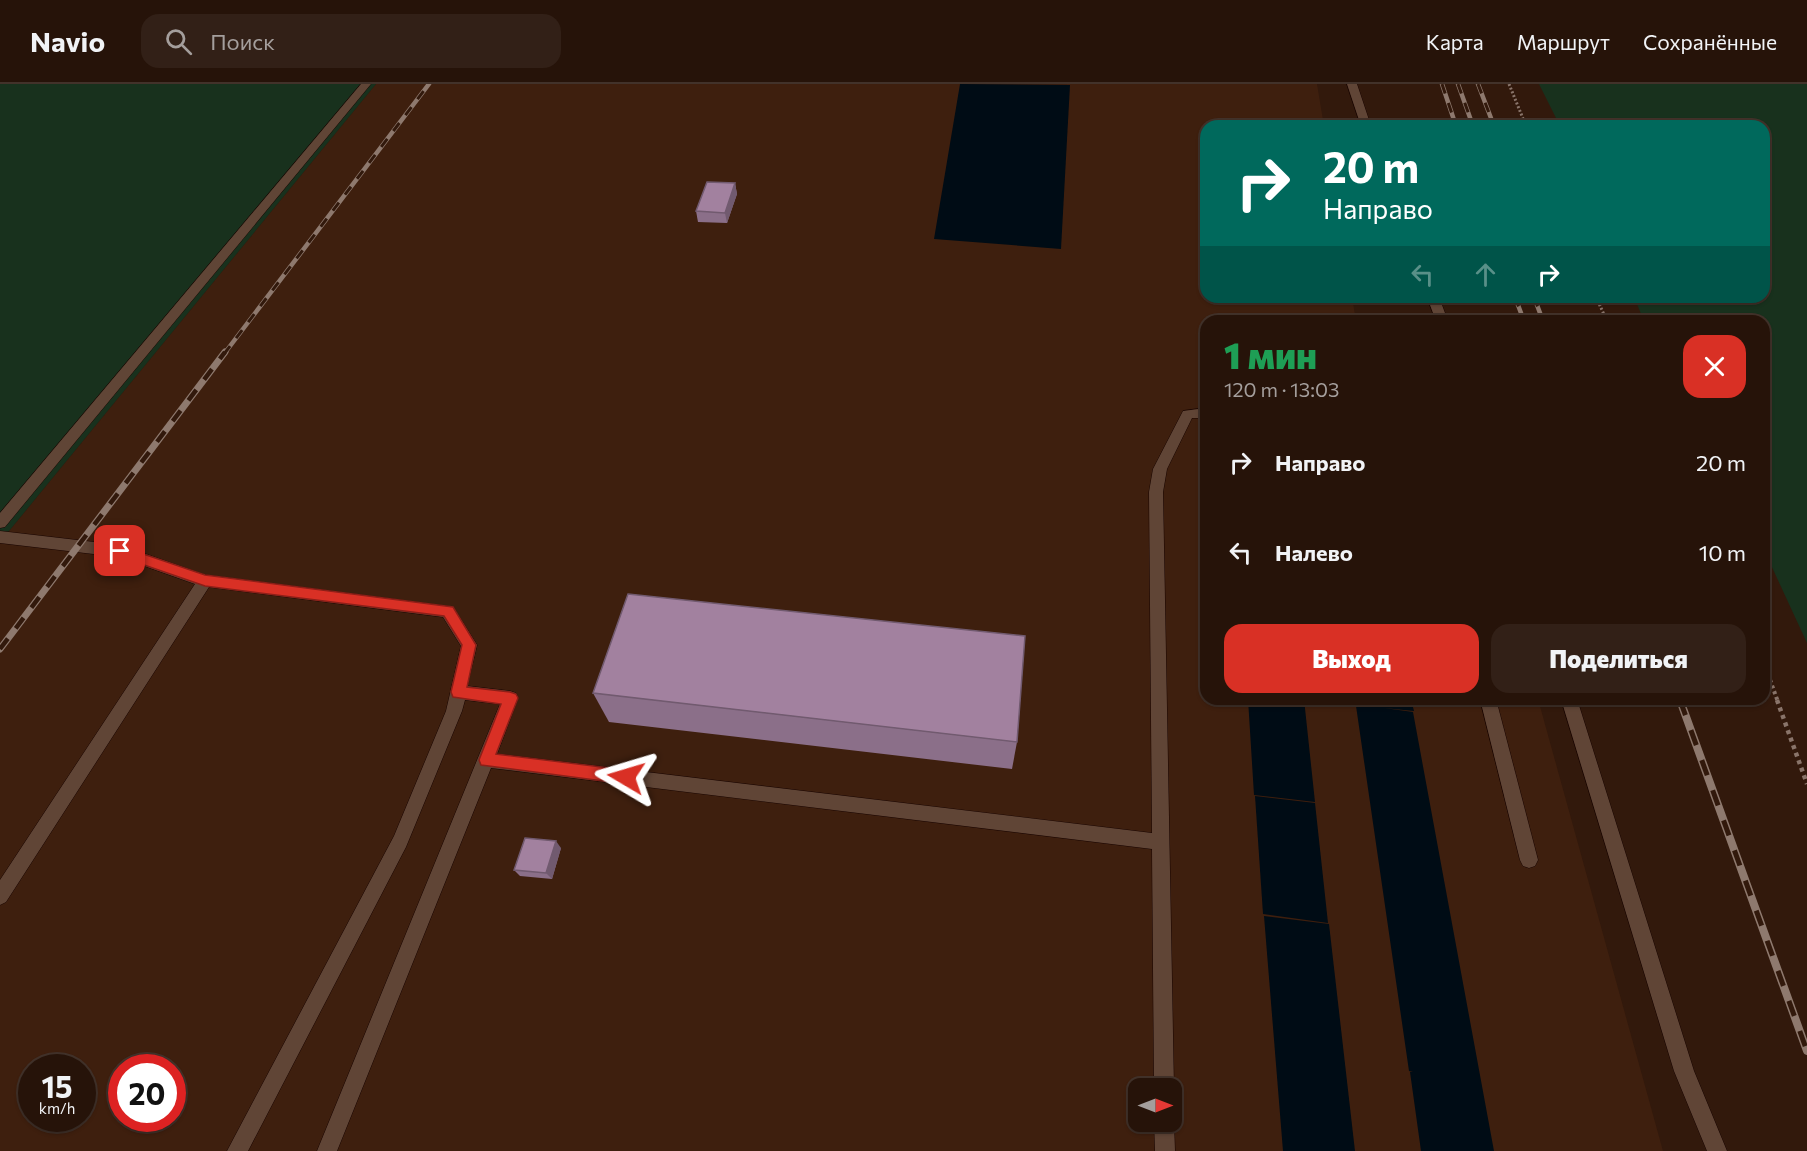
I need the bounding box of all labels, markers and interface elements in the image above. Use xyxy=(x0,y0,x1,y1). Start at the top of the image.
search box xyxy=(141,14,561,68)
text: Navio xyxy=(30,24,105,58)
icon: search xyxy=(162,25,195,58)
text: Поиск xyxy=(210,28,275,55)
text: Карта xyxy=(1426,29,1484,54)
text: Маршрут xyxy=(1517,29,1610,54)
text: Сохранённые xyxy=(1643,29,1777,54)
text: 20 m xyxy=(1323,140,1419,192)
icon: right xyxy=(1224,144,1302,222)
text: Направо xyxy=(1323,192,1433,225)
icon: left xyxy=(1406,258,1439,291)
icon: ahead xyxy=(1469,258,1502,291)
icon: right xyxy=(1532,258,1565,291)
text: 1 мин xyxy=(1224,332,1317,376)
button: close xyxy=(1683,335,1746,398)
text: 120 m · 13:03 xyxy=(1224,377,1339,401)
icon: right xyxy=(1224,446,1257,479)
text: Направо xyxy=(1275,449,1365,476)
text: 20 m xyxy=(1696,449,1746,476)
pin xyxy=(94,525,145,576)
icon: arrive xyxy=(103,534,136,567)
icon: left xyxy=(1224,536,1257,569)
text: Налево xyxy=(1275,539,1353,566)
text: 10 m xyxy=(1699,539,1746,566)
button: Выход xyxy=(1224,624,1479,693)
button: Поделиться xyxy=(1491,624,1746,693)
position arrow xyxy=(594,745,658,809)
speed limit sign: 20 xyxy=(108,1054,186,1132)
text: 15 xyxy=(41,1067,73,1104)
north arrow xyxy=(1128,1078,1182,1132)
map controls xyxy=(1128,1078,1182,1132)
text: km/h xyxy=(39,1099,75,1117)

